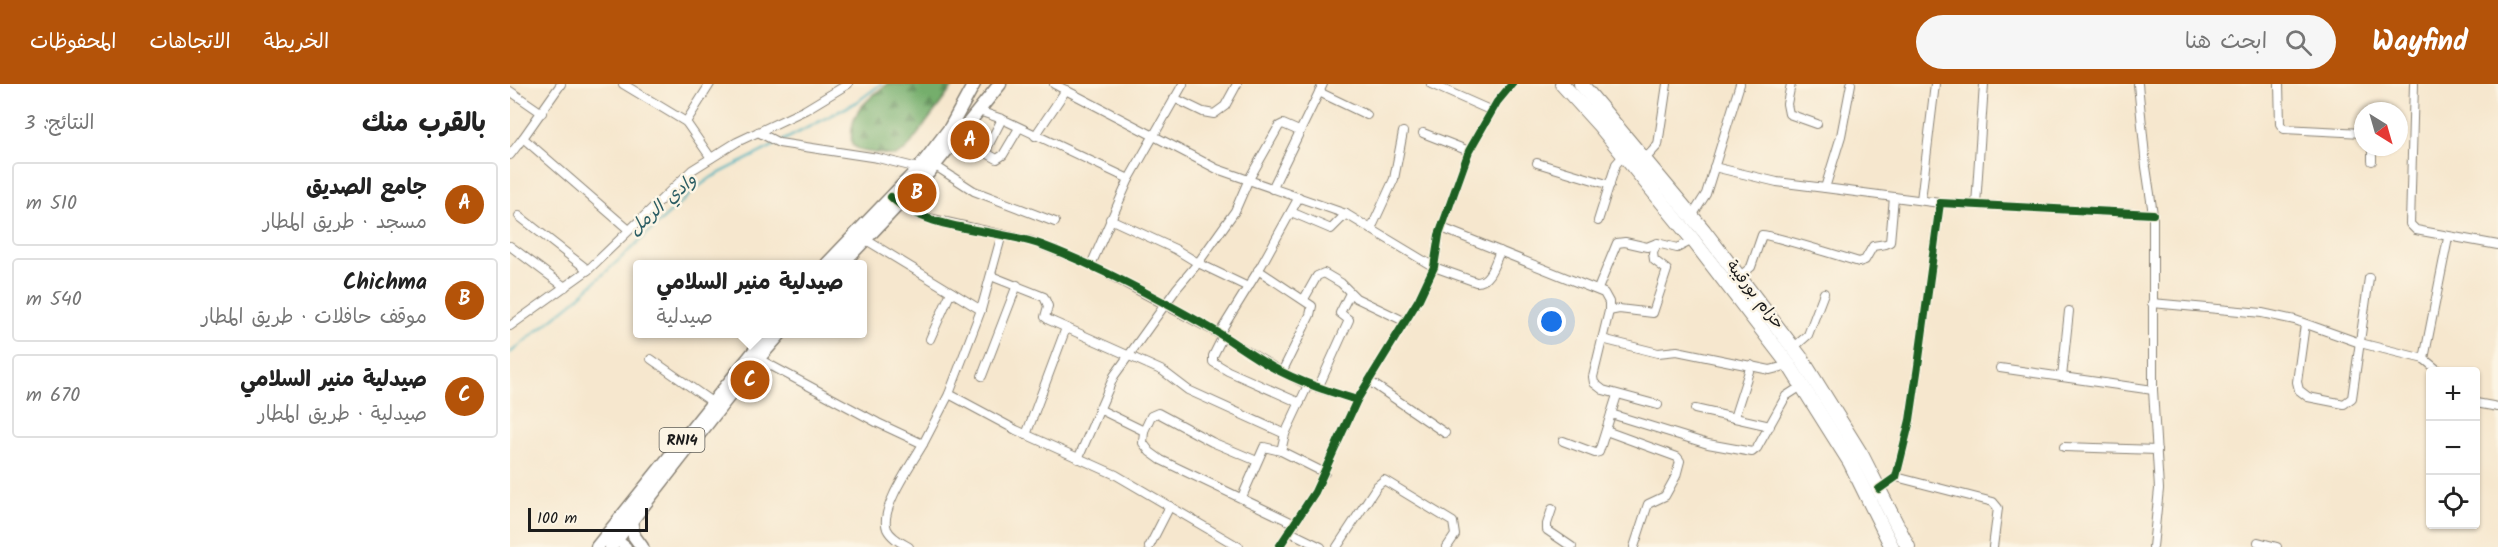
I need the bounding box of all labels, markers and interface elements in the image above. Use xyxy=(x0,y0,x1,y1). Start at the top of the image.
search box xyxy=(1916,15,2336,69)
text: Wayfind xyxy=(2372,20,2468,65)
text: ابحث هنا xyxy=(2185,25,2267,60)
text: المحفوظات xyxy=(30,26,116,59)
text: الاتجاهات xyxy=(149,26,231,59)
text: الخريطة xyxy=(264,26,329,59)
icon: search xyxy=(2282,26,2315,59)
north arrow xyxy=(2354,102,2408,156)
text: بالقرب منك xyxy=(362,103,486,145)
text: النتائج: 3 xyxy=(24,108,95,140)
pin: A xyxy=(950,118,990,162)
water label: وادي الرمل xyxy=(622,167,704,243)
pin: B xyxy=(898,170,936,216)
text: جامع الصديق xyxy=(306,171,427,206)
text: 510 m xyxy=(26,188,77,220)
text: A xyxy=(458,188,471,220)
text: مسجد · طريق المطار xyxy=(263,207,427,239)
street label: حزام بورقيبة xyxy=(1720,255,1790,335)
popup xyxy=(633,260,867,338)
text: Chichma xyxy=(343,266,427,301)
text: صيدلية منير السلامي xyxy=(657,266,843,301)
text: 540 m xyxy=(26,284,82,316)
text: B xyxy=(458,284,471,316)
text: موقف حافلات · طريق المطار xyxy=(202,302,427,334)
text: صيدلية xyxy=(657,302,713,334)
your location xyxy=(1537,307,1566,336)
pin: C xyxy=(730,358,770,402)
text: صيدلية منير السلامي xyxy=(240,363,427,398)
map controls xyxy=(2426,367,2480,529)
button: + xyxy=(2426,367,2480,421)
text: 670 m xyxy=(26,380,80,412)
text: C xyxy=(458,380,471,412)
text: صيدلية · طريق المطار xyxy=(258,399,427,431)
button: − xyxy=(2426,421,2480,475)
road number: RN14 xyxy=(660,428,705,452)
button: locate xyxy=(2426,475,2480,529)
scale bar xyxy=(528,505,648,532)
text: 100 m xyxy=(537,506,577,531)

